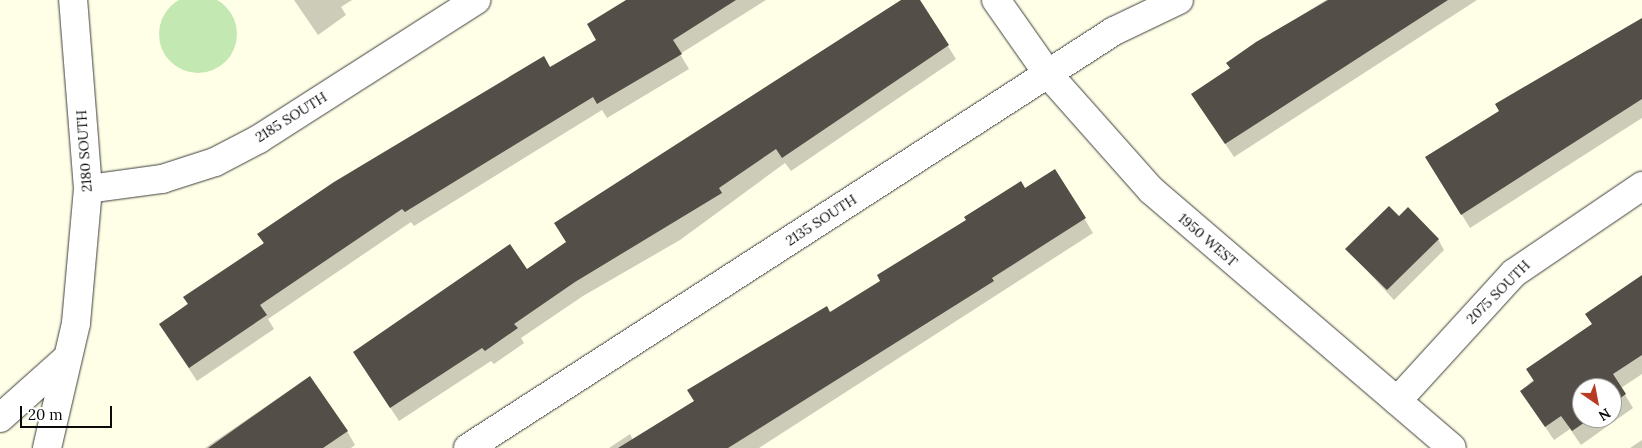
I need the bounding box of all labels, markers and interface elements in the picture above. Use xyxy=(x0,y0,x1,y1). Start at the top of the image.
street label: 2185 SOUTH xyxy=(252,88,330,146)
street label: 2180 SOUTH xyxy=(73,109,95,193)
street label: 2135 SOUTH xyxy=(782,191,860,249)
street label: 1950 WEST xyxy=(1175,210,1241,270)
street label: 2075 SOUTH xyxy=(1463,257,1533,327)
north arrow xyxy=(1572,378,1622,428)
scale bar xyxy=(22,396,115,428)
text: N xyxy=(1595,404,1614,425)
text: 20 m xyxy=(28,405,63,424)

